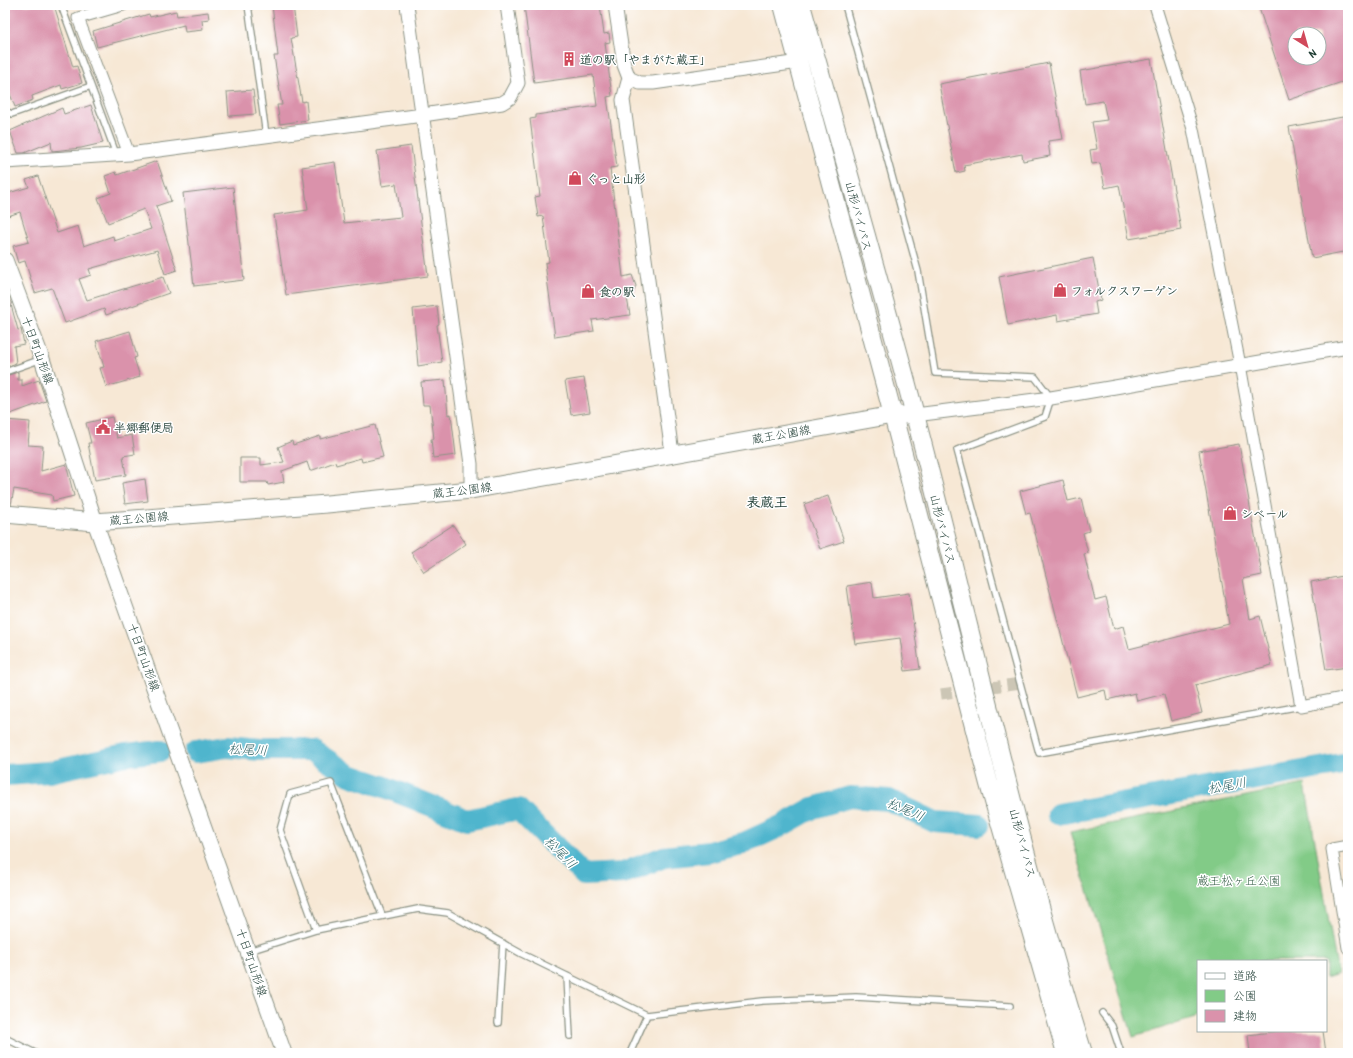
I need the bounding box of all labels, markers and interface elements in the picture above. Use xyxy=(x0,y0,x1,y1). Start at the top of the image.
north arrow xyxy=(1287,26,1327,66)
text: N xyxy=(1306,47,1320,61)
building icon: 道の駅「やまがた蔵王」 xyxy=(561,51,577,67)
place label: 道の駅「やまがた蔵王」 xyxy=(580,51,712,68)
shop icon: ぐっと山形 xyxy=(567,170,583,186)
place label: ぐっと山形 xyxy=(586,170,646,187)
street label: 山形バイパス xyxy=(842,179,876,253)
shop icon: フォルクスワーゲン xyxy=(1052,282,1068,298)
place label: フォルクスワーゲン xyxy=(1071,282,1178,299)
shop icon: 食の駅 xyxy=(580,283,596,299)
place label: 食の駅 xyxy=(599,283,635,300)
street label: 十日町山形線 xyxy=(18,313,58,387)
public building icon: 半郷郵便局 xyxy=(95,419,111,435)
place label: 半郷郵便局 xyxy=(114,419,174,436)
street label: 蔵王公園線 xyxy=(750,420,812,448)
street label: 蔵王公園線 xyxy=(431,478,493,502)
district label: 表蔵王 xyxy=(746,492,788,511)
street label: 山形バイパス xyxy=(926,492,960,566)
shop icon: シベール xyxy=(1222,505,1238,521)
place label: シベール xyxy=(1241,505,1289,522)
street label: 蔵王公園線 xyxy=(108,507,170,529)
street label: 十日町山形線 xyxy=(124,620,164,694)
water label: 松尾川 xyxy=(228,739,268,759)
water label: 松尾川 xyxy=(1206,773,1248,797)
water label: 松尾川 xyxy=(885,793,927,825)
street label: 山形バイパス xyxy=(1006,806,1040,880)
water label: 松尾川 xyxy=(541,832,581,872)
park label: 蔵王松ヶ丘公園 xyxy=(1197,872,1281,889)
street label: 十日町山形線 xyxy=(232,925,272,999)
legend xyxy=(1197,960,1327,1032)
text: 道路 xyxy=(1233,967,1257,984)
text: 公園 xyxy=(1233,987,1257,1004)
text: 建物 xyxy=(1233,1007,1257,1024)

